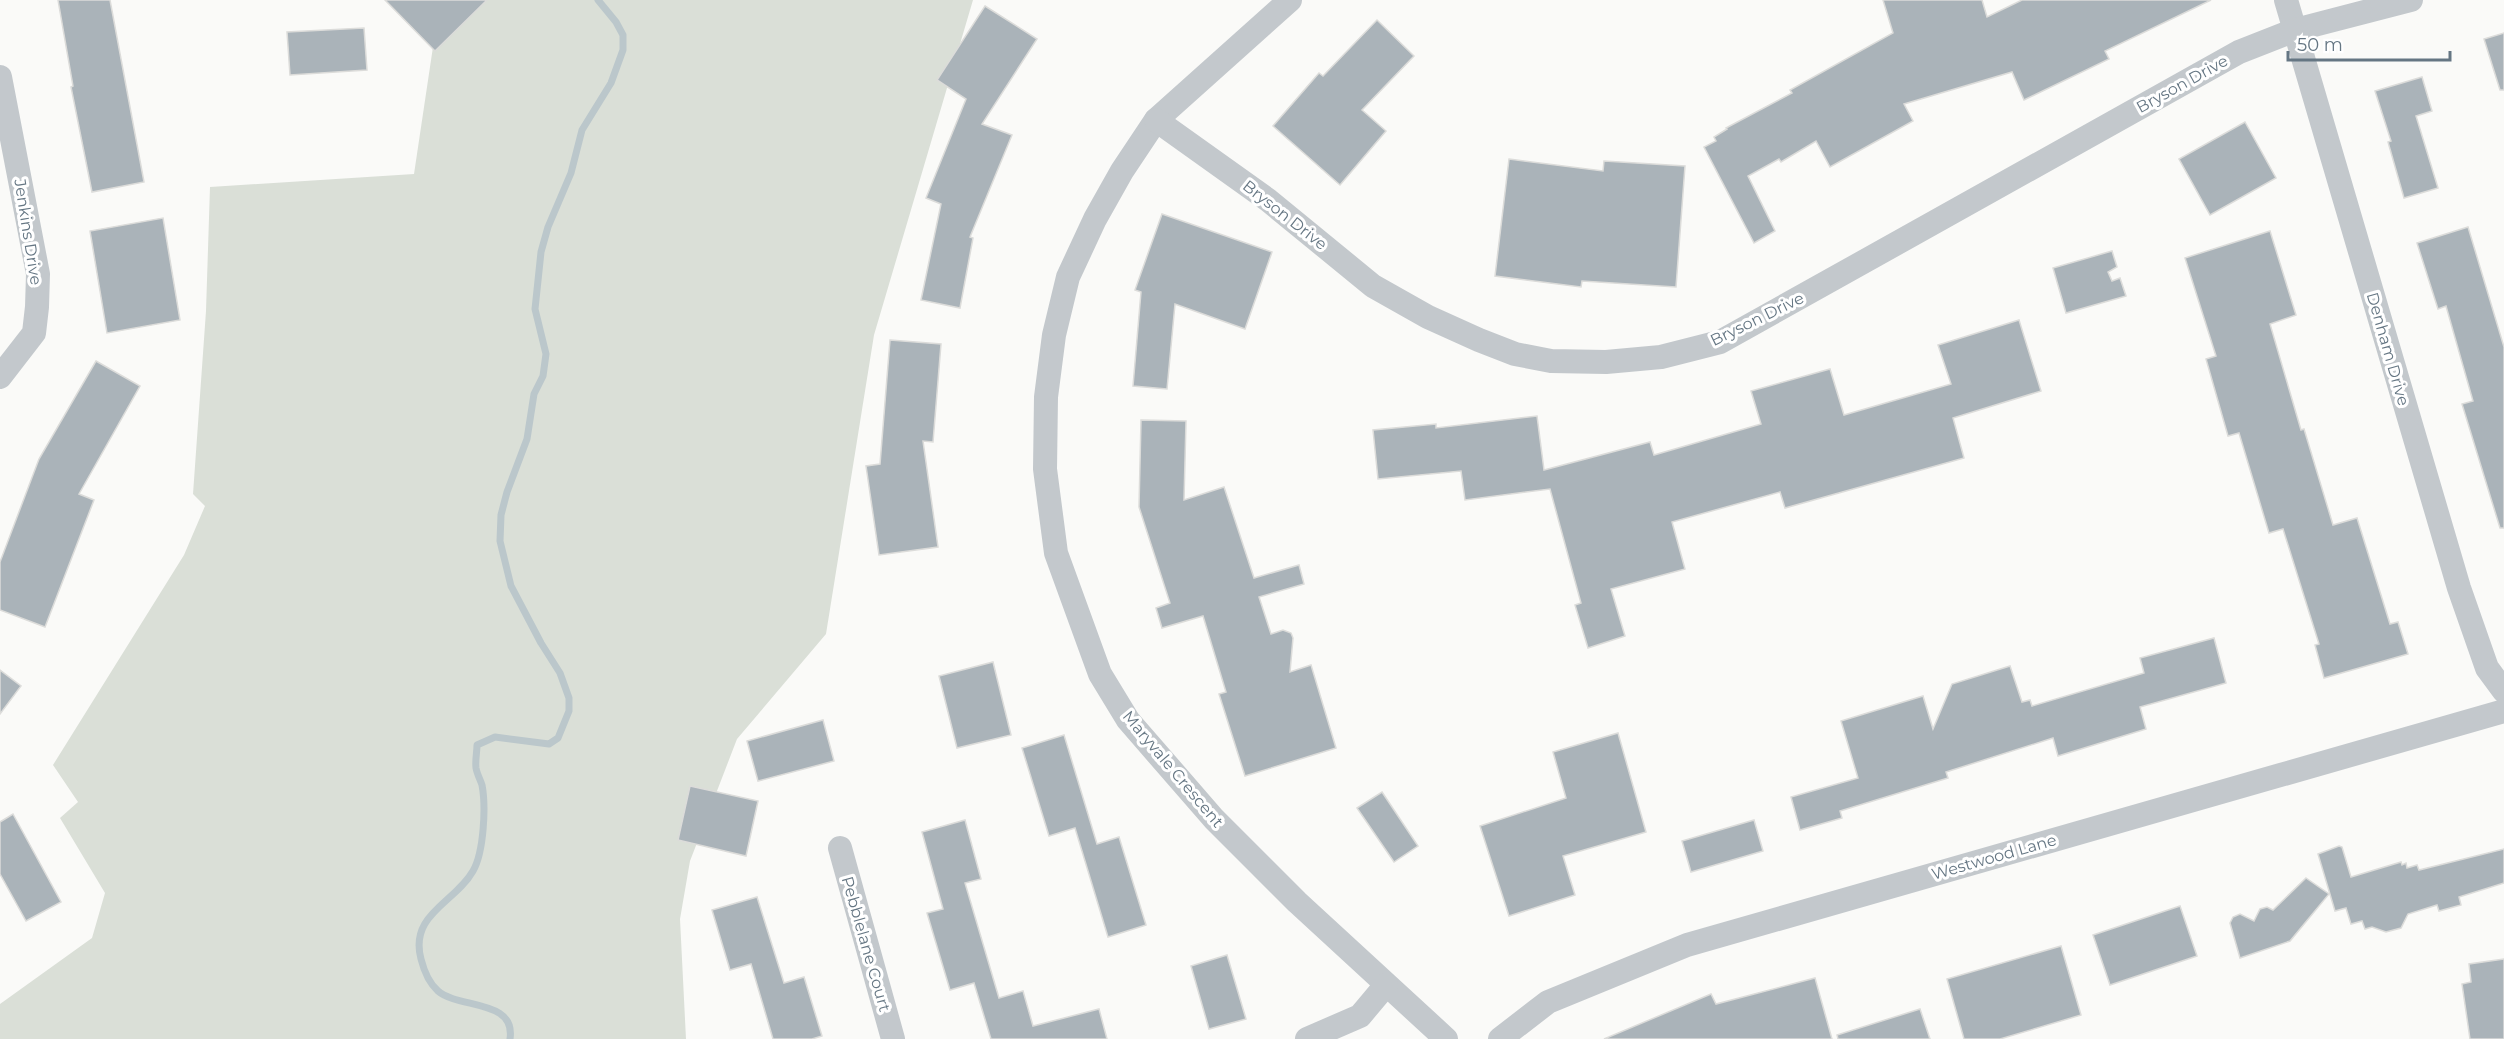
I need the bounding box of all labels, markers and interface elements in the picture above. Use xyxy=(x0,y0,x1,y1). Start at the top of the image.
scale bar xyxy=(2288,24,2450,62)
text: 50 m xyxy=(2297,34,2343,56)
street label: Bryson Drive xyxy=(2133,51,2231,117)
street label: Bryson Drive xyxy=(1239,176,1331,254)
street label: Jenkins Drive xyxy=(10,177,46,286)
street label: Bryson Drive xyxy=(1707,288,1807,350)
street label: Denham Drive xyxy=(2363,290,2413,408)
street label: Maryvale Crescent xyxy=(1119,707,1228,832)
street label: Westwood Lane xyxy=(1929,830,2059,884)
street label: Pebblelane Court xyxy=(838,874,895,1014)

